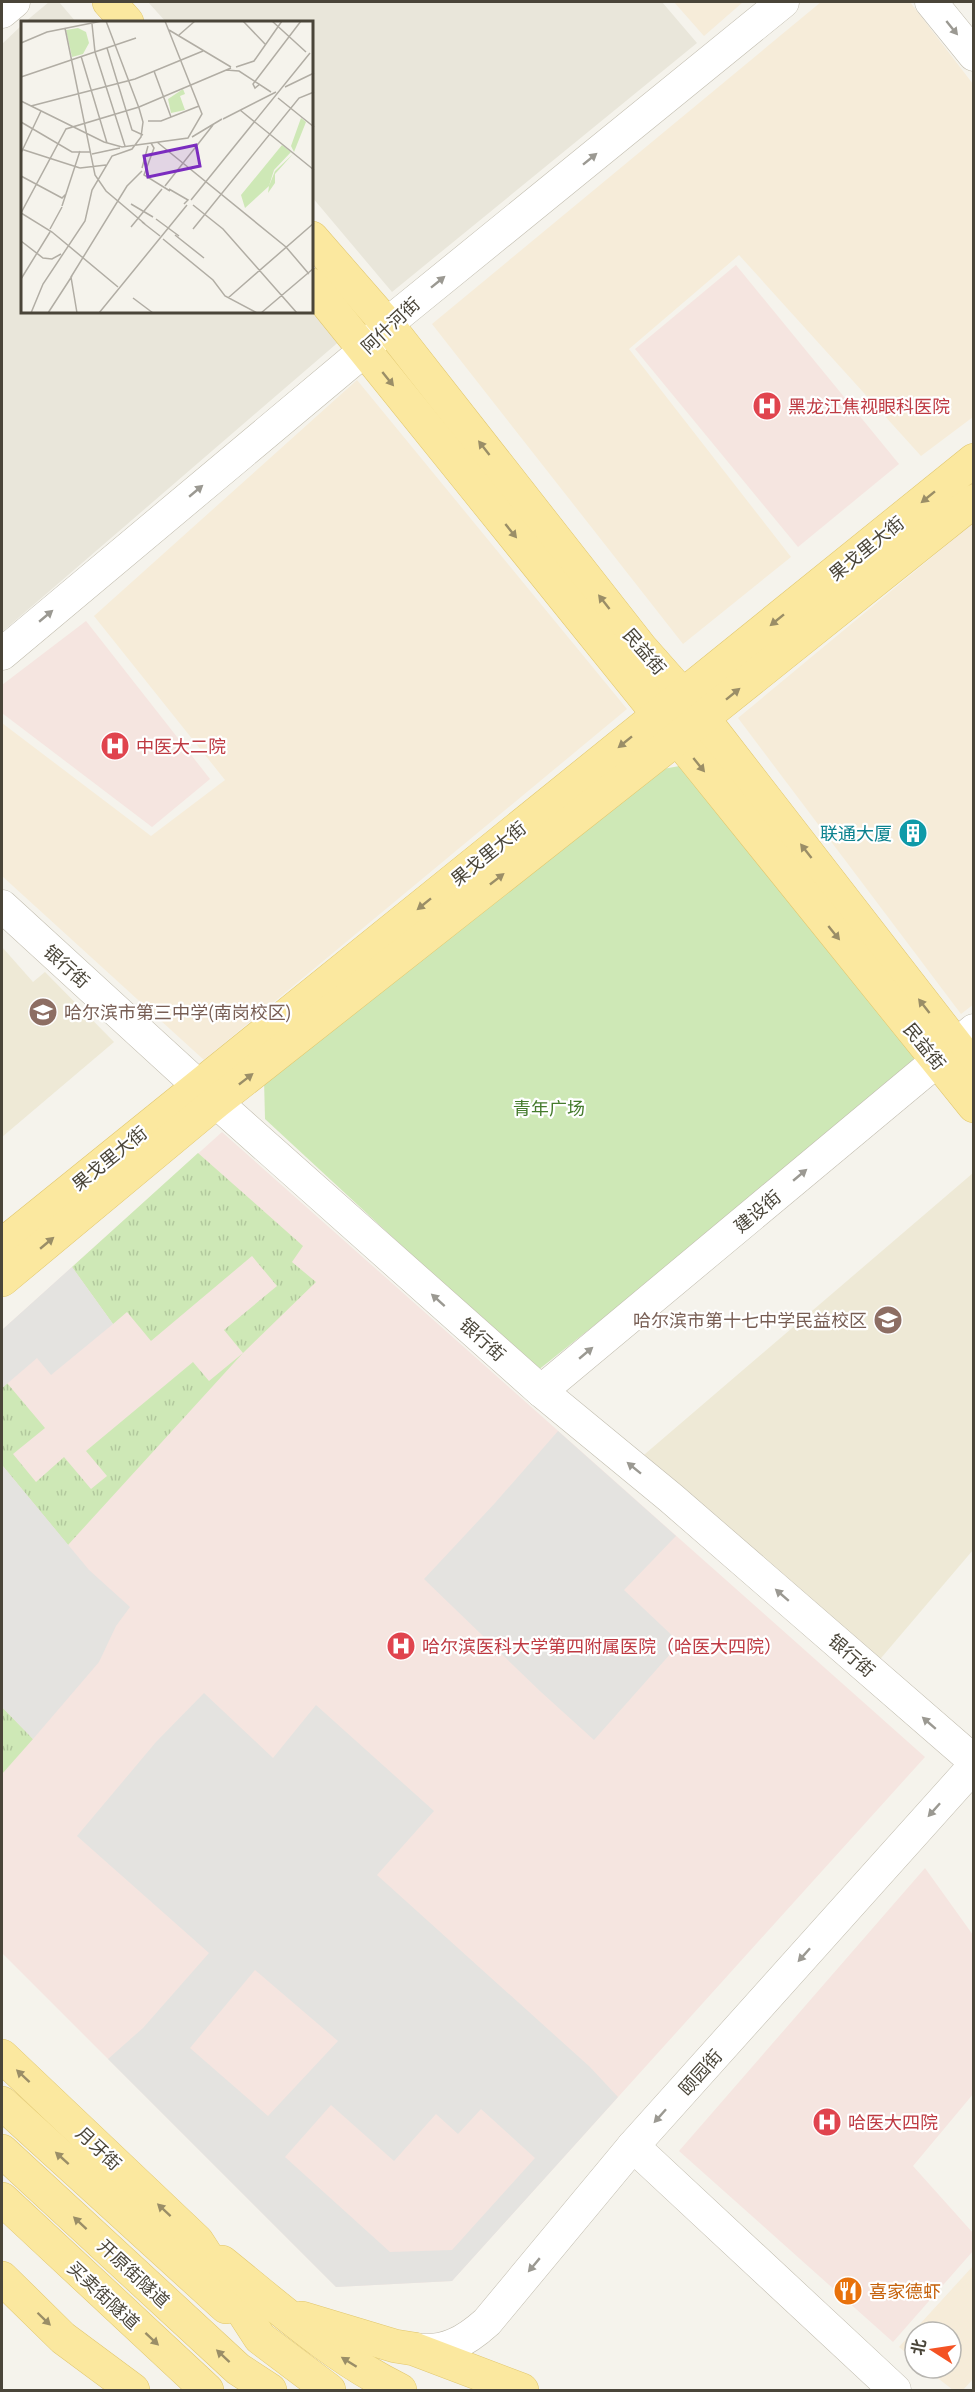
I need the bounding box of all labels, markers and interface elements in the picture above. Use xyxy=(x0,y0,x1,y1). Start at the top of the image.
one-way arrow xyxy=(946,20,959,36)
inset map xyxy=(21,21,314,314)
one-way arrow xyxy=(582,152,598,165)
one-way arrow xyxy=(431,276,446,288)
street label: 阿什河街 xyxy=(357,293,423,357)
one-way arrow xyxy=(382,372,394,387)
hospital icon: 黑龙江焦视眼科医院 xyxy=(751,390,783,422)
place label: 黑龙江焦视眼科医院 xyxy=(788,396,950,416)
one-way arrow xyxy=(478,440,490,456)
one-way arrow xyxy=(188,485,203,498)
one-way arrow xyxy=(920,491,936,504)
street label: 果戈里大街 xyxy=(825,512,907,584)
one-way arrow xyxy=(504,523,517,539)
one-way arrow xyxy=(599,594,611,609)
one-way arrow xyxy=(38,610,54,623)
one-way arrow xyxy=(769,614,785,627)
street label: 民益街 xyxy=(620,624,670,678)
one-way arrow xyxy=(725,687,741,700)
hospital icon: 中医大二院 xyxy=(99,730,131,762)
place label: 中医大二院 xyxy=(136,736,226,756)
one-way arrow xyxy=(617,736,632,748)
one-way arrow xyxy=(692,757,705,773)
street label: 果戈里大街 xyxy=(447,817,529,889)
building icon: 联通大厦 xyxy=(897,817,929,849)
place label: 联通大厦 xyxy=(820,823,892,843)
one-way arrow xyxy=(800,844,812,859)
one-way arrow xyxy=(490,874,505,886)
one-way arrow xyxy=(416,898,432,911)
one-way arrow xyxy=(828,925,841,941)
street label: 银行街 xyxy=(40,941,94,991)
school or university icon: 哈尔滨市第三中学(南岗校区) xyxy=(27,996,59,1028)
one-way arrow xyxy=(918,998,931,1014)
place label: 哈尔滨市第三中学(南岗校区) xyxy=(64,1002,291,1023)
street label: 民益街 xyxy=(900,1019,950,1073)
one-way arrow xyxy=(238,1072,254,1085)
park label: 青年广场 xyxy=(513,1098,585,1118)
street label: 果戈里大街 xyxy=(68,1122,150,1194)
one-way arrow xyxy=(792,1169,807,1182)
street label: 建设街 xyxy=(730,1186,784,1236)
one-way arrow xyxy=(39,1237,54,1249)
one-way arrow xyxy=(431,1294,446,1307)
school or university icon: 哈尔滨市第十七中学民益校区 xyxy=(872,1304,904,1336)
place label: 哈尔滨市第十七中学民益校区 xyxy=(633,1310,867,1330)
street label: 银行街 xyxy=(456,1314,510,1364)
one-way arrow xyxy=(578,1348,593,1360)
one-way arrow xyxy=(627,1462,642,1475)
one-way arrow xyxy=(775,1589,790,1602)
hospital icon: 哈尔滨医科大学第四附属医院（哈医大四院） xyxy=(385,1630,417,1662)
street label: 银行街 xyxy=(825,1630,879,1680)
place label: 哈尔滨医科大学第四附属医院（哈医大四院） xyxy=(422,1636,782,1656)
one-way arrow xyxy=(921,1716,937,1729)
one-way arrow xyxy=(928,1802,941,1817)
one-way arrow xyxy=(798,1947,811,1962)
street label: 颐园街 xyxy=(675,2045,725,2099)
one-way arrow xyxy=(15,2069,30,2083)
hospital icon: 哈医大四院 xyxy=(811,2106,843,2138)
one-way arrow xyxy=(654,2108,667,2123)
place label: 哈医大四院 xyxy=(848,2112,938,2132)
street label: 月牙街 xyxy=(72,2122,126,2174)
one-way arrow xyxy=(54,2151,69,2165)
one-way arrow xyxy=(157,2203,172,2217)
one-way arrow xyxy=(73,2217,87,2231)
street label: 开原街隧道 xyxy=(94,2235,174,2311)
street label: 买卖街隧道 xyxy=(64,2257,144,2333)
one-way arrow xyxy=(528,2257,541,2273)
restaurant icon: 喜家德虾 xyxy=(832,2275,864,2307)
place label: 喜家德虾 xyxy=(869,2281,941,2301)
one-way arrow xyxy=(36,2312,51,2326)
north arrow xyxy=(903,2320,963,2380)
one-way arrow xyxy=(144,2332,159,2345)
text: 北 xyxy=(908,2337,929,2357)
one-way arrow xyxy=(216,2350,231,2363)
one-way arrow xyxy=(341,2356,357,2367)

